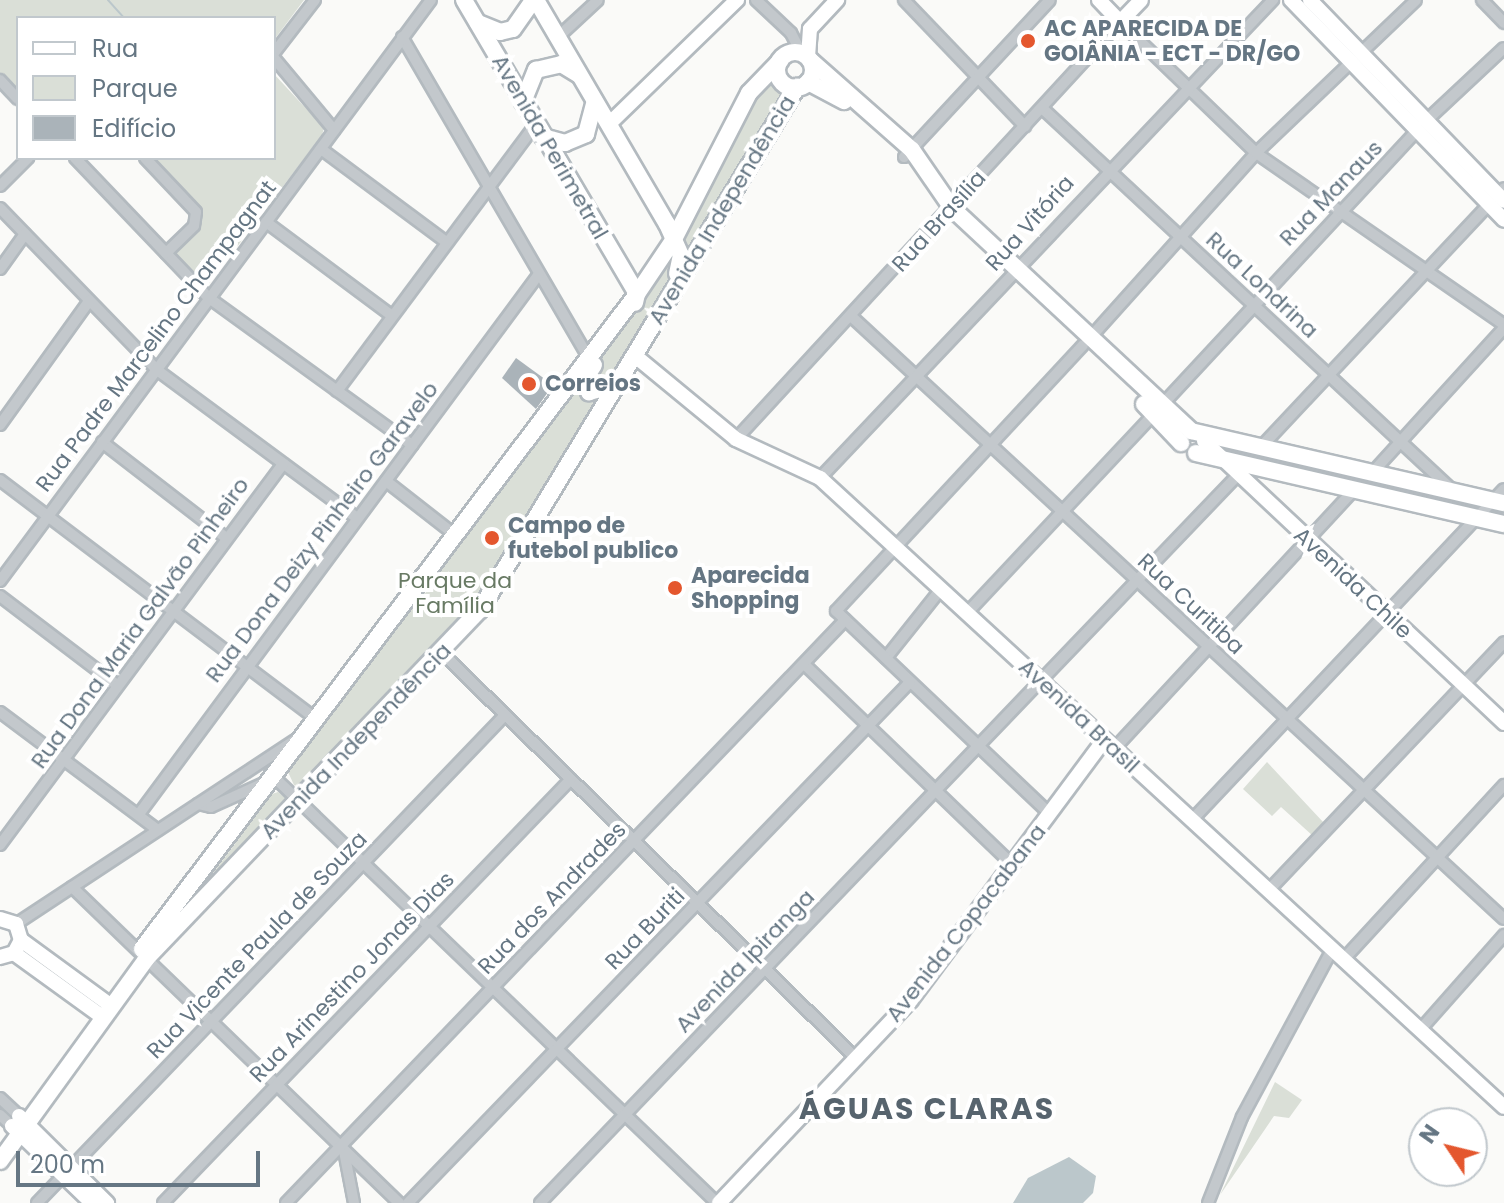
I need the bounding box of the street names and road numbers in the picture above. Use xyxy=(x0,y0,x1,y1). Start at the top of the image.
street label: Avenida Perimetral xyxy=(486,50,614,244)
street label: Avenida Independência xyxy=(643,91,801,329)
street label: Rua Manaus xyxy=(1274,135,1388,251)
street label: Rua Brasília xyxy=(887,165,991,277)
street label: Rua Vitória xyxy=(980,170,1080,276)
street label: Rua Padre Marcelino Champagnat xyxy=(30,175,282,497)
street label: Rua Londrina xyxy=(1201,226,1323,344)
street label: Rua Dona Deizy Pinheiro Garavelo xyxy=(200,376,444,688)
street label: Rua Dona Maria Galvão Pinheiro xyxy=(26,472,254,774)
street label: Avenida Chile xyxy=(1289,522,1417,644)
street label: Rua Curitiba xyxy=(1132,548,1250,660)
street label: Avenida Independência xyxy=(255,637,457,845)
street label: Avenida Brasil xyxy=(1013,654,1145,778)
street label: Rua dos Andrades xyxy=(473,816,631,980)
street label: Avenida Copacabana xyxy=(881,819,1051,1027)
street label: Rua Vicente Paula de Souza xyxy=(141,826,373,1064)
street label: Rua Arinestino Jonas Dias xyxy=(244,866,460,1088)
street label: Rua Buriti xyxy=(600,883,690,975)
street label: Avenida Ipiranga xyxy=(670,884,820,1038)

